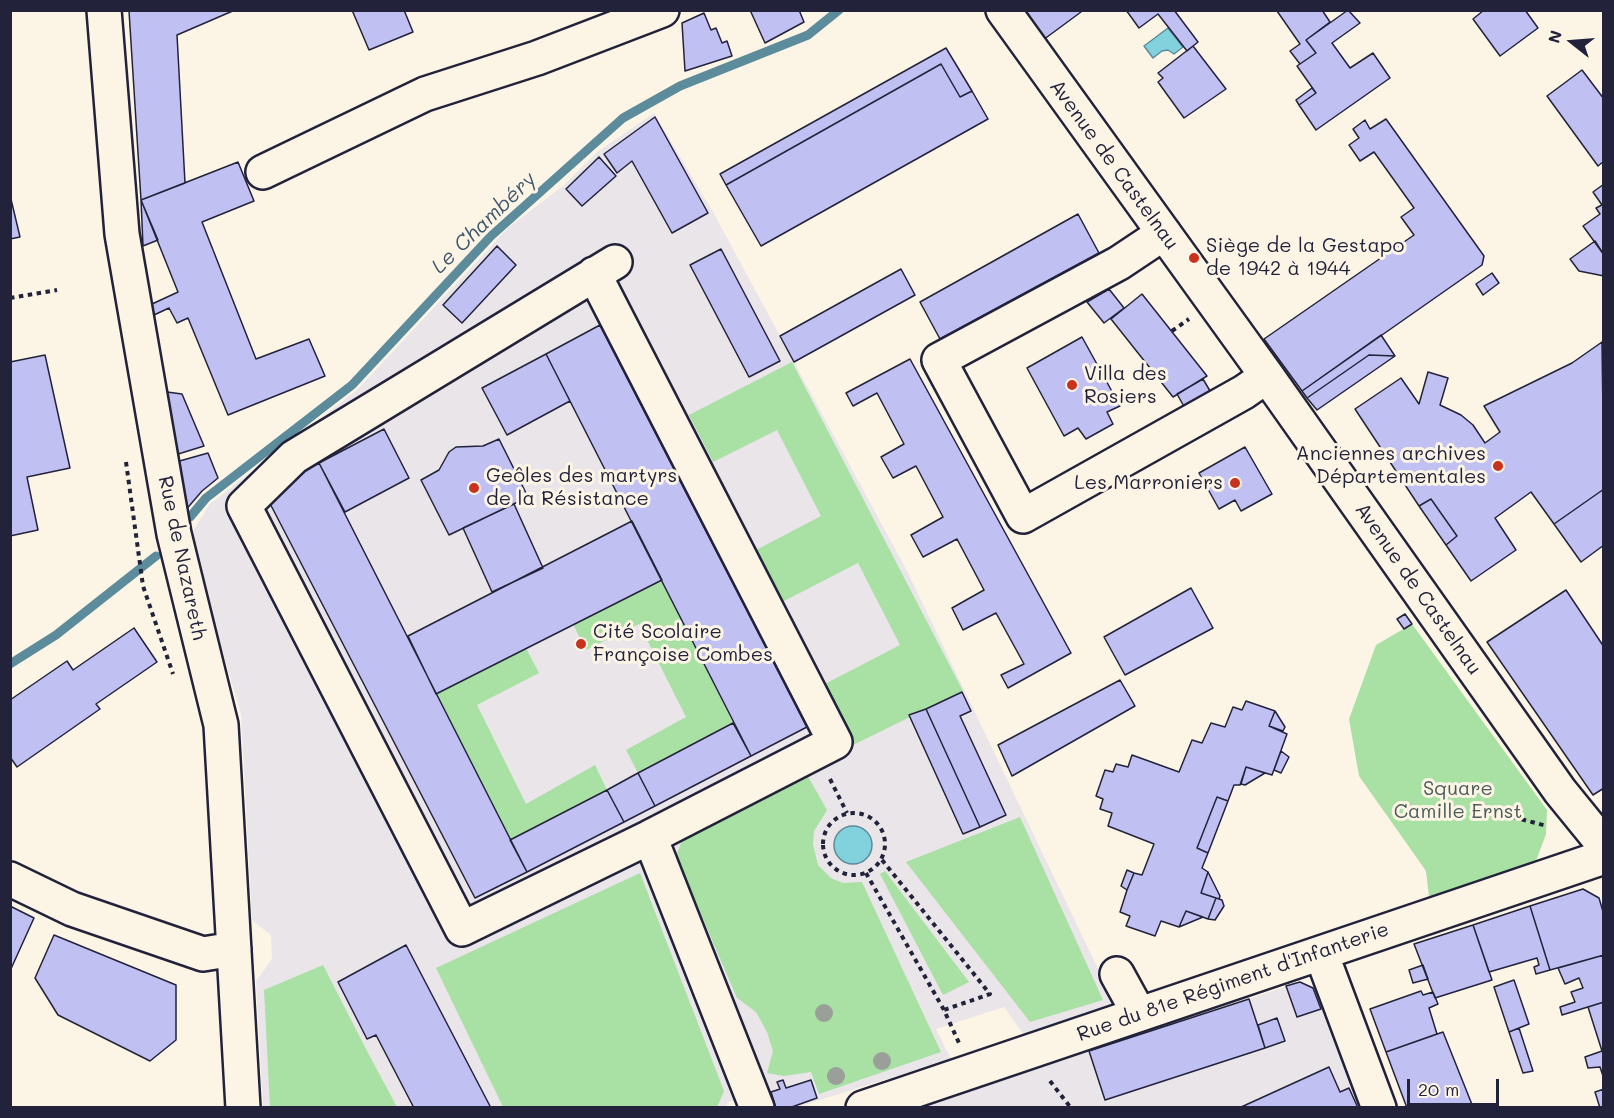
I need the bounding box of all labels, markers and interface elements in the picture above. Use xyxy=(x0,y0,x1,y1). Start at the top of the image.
north arrow xyxy=(1542,12,1602,72)
text: N xyxy=(1542,28,1566,45)
street label: Avenue de Castelnau xyxy=(1044,75,1184,255)
water label: Le Chambéry xyxy=(427,167,541,279)
place label: Siège de la Gestapo de 1942 à 1944 xyxy=(1206,234,1404,281)
marker: Siège de la Gestapo de 1942 à 1944 xyxy=(1187,251,1201,265)
place label: Villa des Rosiers xyxy=(1084,362,1167,409)
marker: Villa des Rosiers xyxy=(1065,378,1079,392)
place label: Anciennes archives Départementales xyxy=(1296,442,1486,489)
marker: Anciennes archives Départementales xyxy=(1491,459,1505,473)
place label: Geôles des martyrs de la Résistance xyxy=(486,464,677,511)
place label: Les Marroniers xyxy=(1074,471,1223,495)
street label: Rue de Nazareth xyxy=(153,474,211,642)
marker: Les Marroniers xyxy=(1228,476,1242,490)
marker: Geôles des martyrs de la Résistance xyxy=(467,481,481,495)
street label: Avenue de Castelnau xyxy=(1350,498,1486,680)
place label: Cité Scolaire Françoise Combes xyxy=(593,620,773,667)
marker: Cité Scolaire Françoise Combes xyxy=(574,637,588,651)
park label: Square Camille Ernst xyxy=(1394,777,1522,824)
street label: Rue du 81e Régiment d'Infanterie xyxy=(1074,917,1392,1047)
scale bar xyxy=(1410,1067,1502,1105)
text: 20 m xyxy=(1418,1077,1459,1101)

